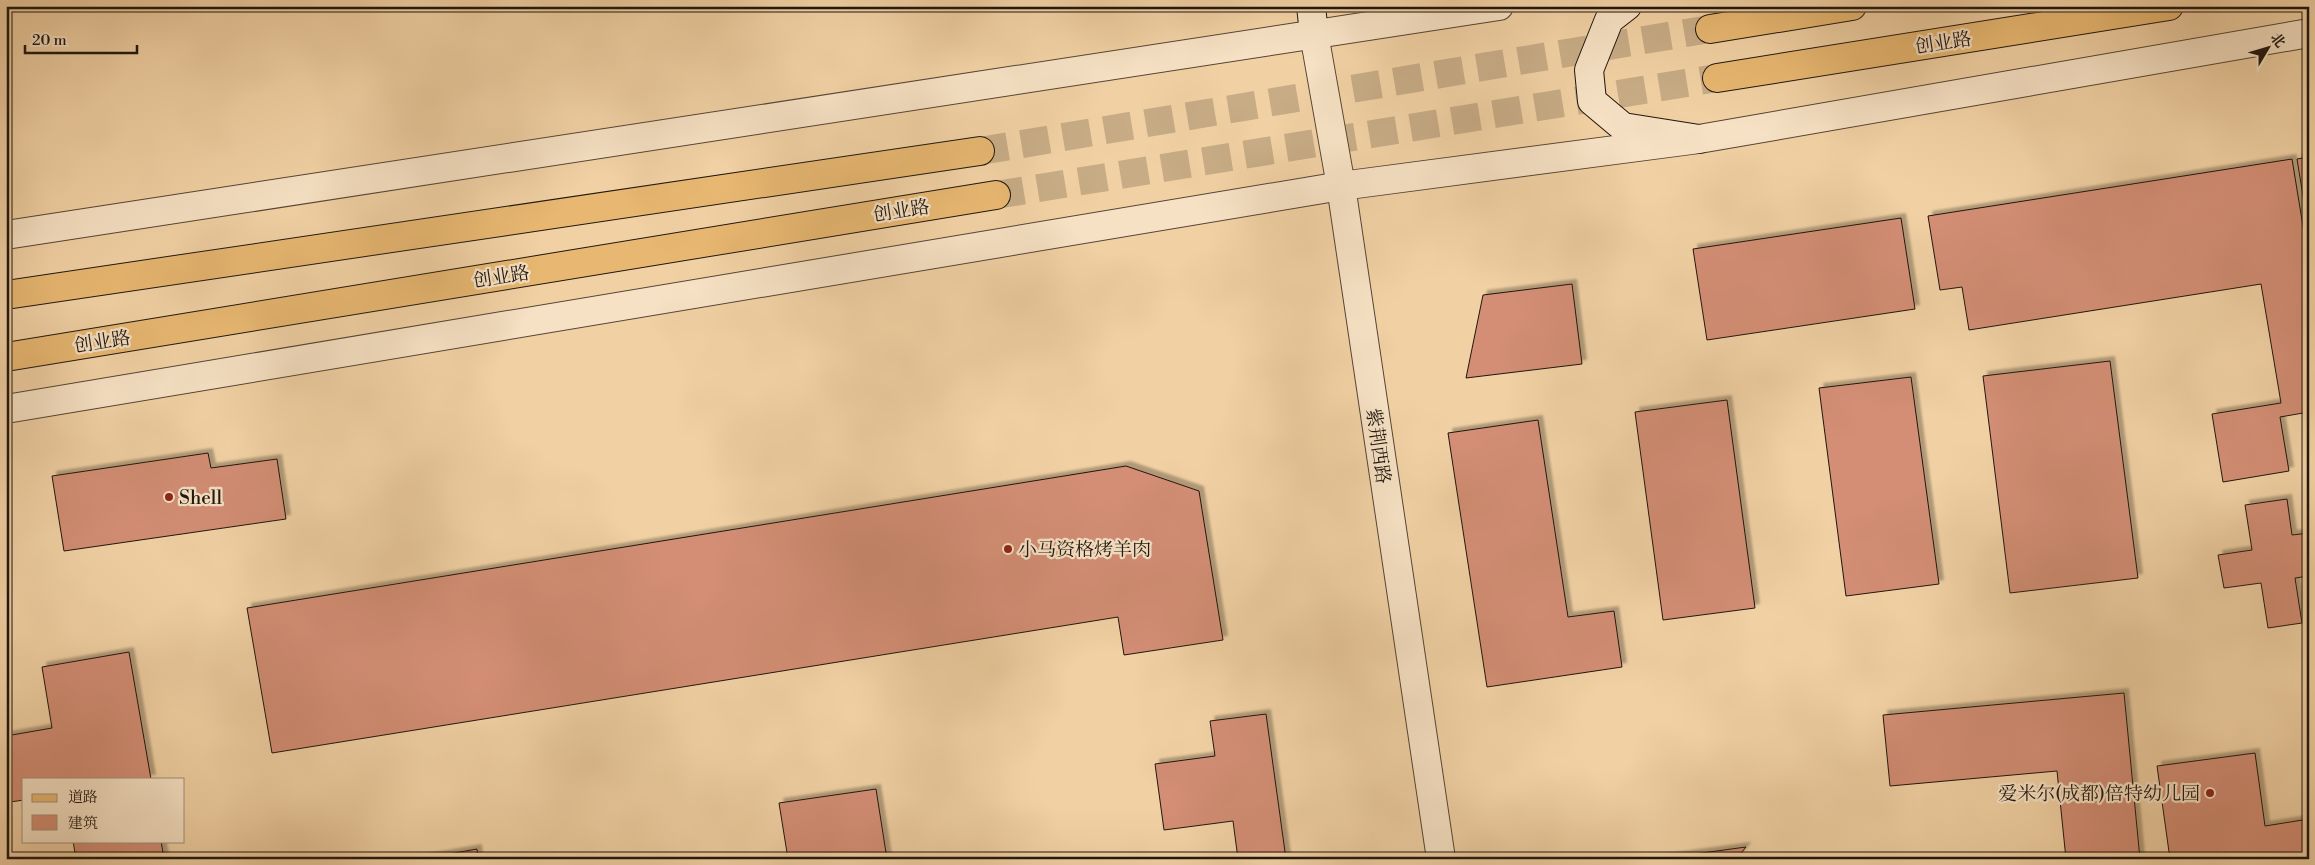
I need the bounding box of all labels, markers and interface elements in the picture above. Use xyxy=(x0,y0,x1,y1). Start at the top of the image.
scale bar xyxy=(25,22,138,54)
north arrow xyxy=(2242,22,2292,72)
street label: 创业路 xyxy=(1913,27,1973,59)
text: 北 xyxy=(2266,30,2289,52)
text: 20 m xyxy=(32,31,67,50)
street label: 创业路 xyxy=(871,195,931,227)
street label: 创业路 xyxy=(471,261,531,293)
street label: 创业路 xyxy=(72,326,132,358)
street label: 紫荆西路 xyxy=(1361,407,1395,485)
place label: Shell xyxy=(179,486,222,510)
marker: Shell xyxy=(163,491,175,503)
place label: 小马资格烤羊肉 xyxy=(1018,538,1151,562)
marker: 小马资格烤羊肉 xyxy=(1002,543,1014,555)
legend xyxy=(22,778,185,842)
place label: 爱米尔(成都)倍特幼儿园 xyxy=(1998,782,2200,806)
marker: 爱米尔(成都)倍特幼儿园 xyxy=(2204,787,2216,799)
text: 道路 xyxy=(68,788,98,807)
text: 建筑 xyxy=(68,814,98,833)

